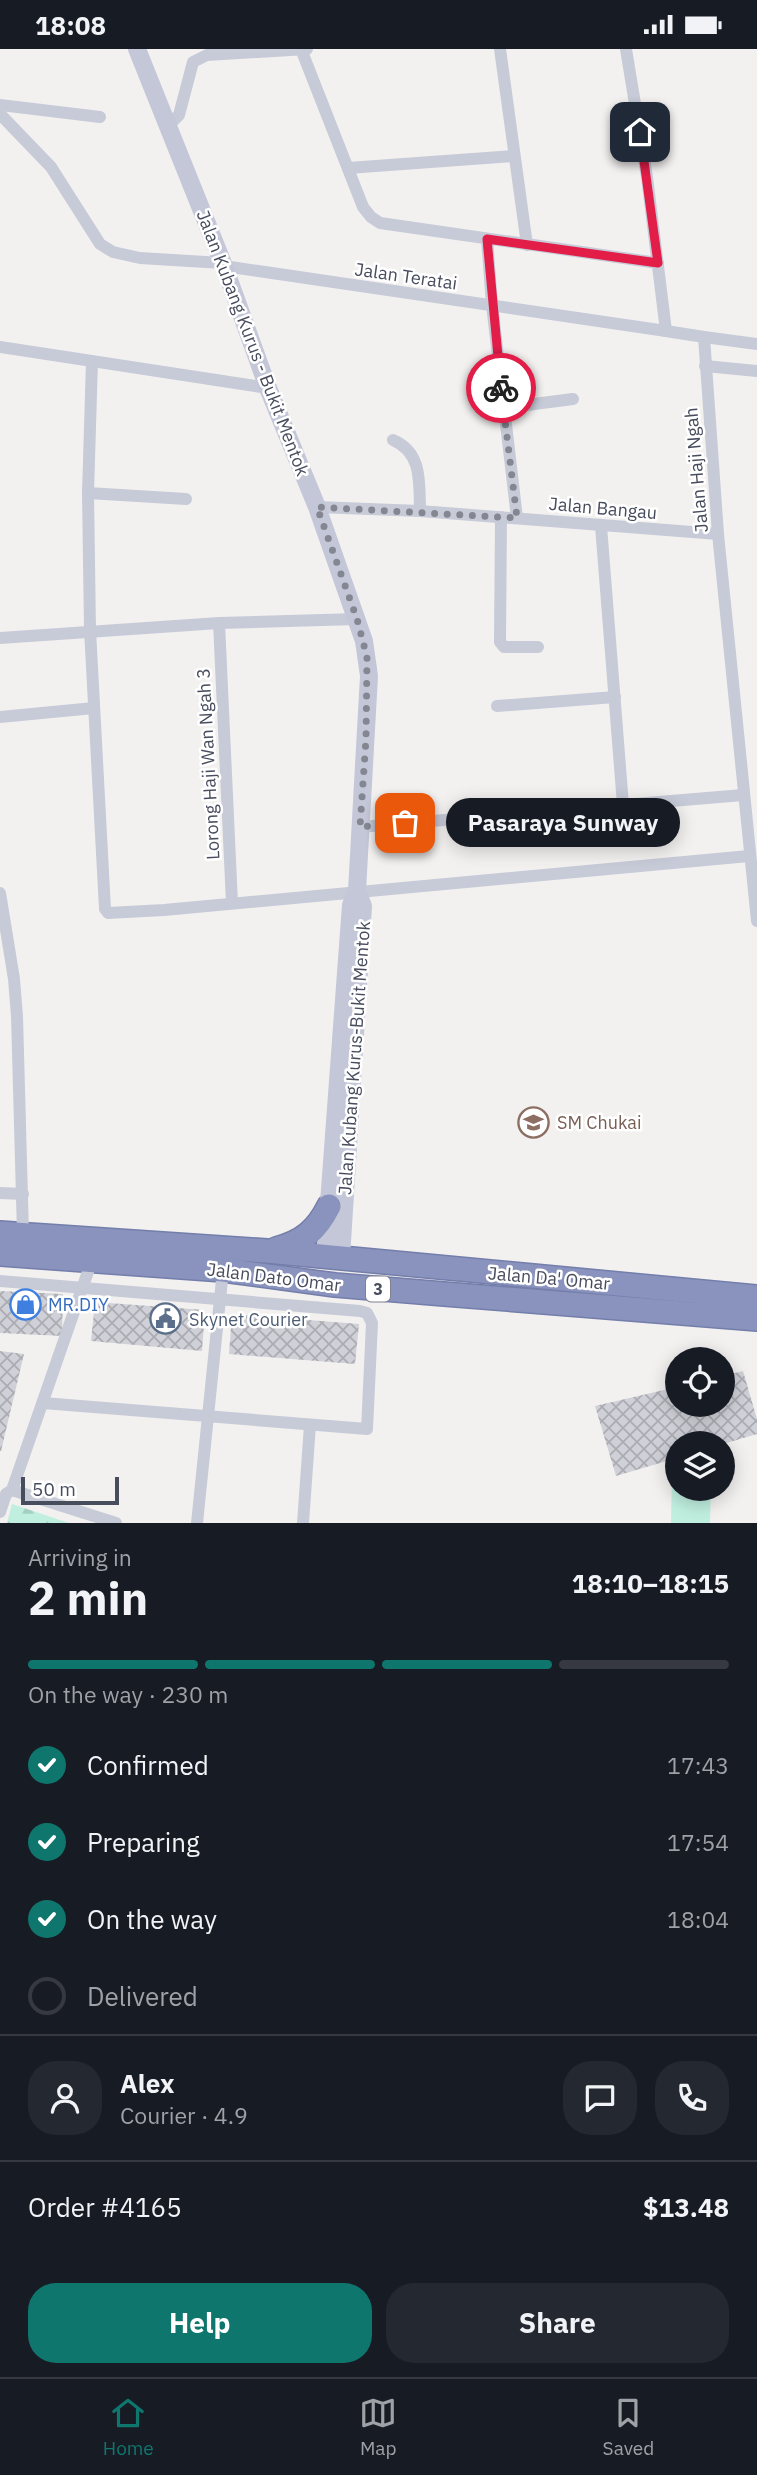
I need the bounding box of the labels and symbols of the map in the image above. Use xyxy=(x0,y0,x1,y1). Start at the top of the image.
pin xyxy=(610,102,670,162)
street label: Jalan Kubang Kurus - Bukit Mentok xyxy=(192,207,315,480)
street label: Jalan Teratai xyxy=(353,257,459,295)
courier xyxy=(466,353,536,423)
street label: Jalan Haji Ngah xyxy=(679,407,713,533)
street label: Jalan Bangau xyxy=(548,492,658,524)
street label: Lorong Haji Wan Ngah 3 xyxy=(191,667,225,861)
pin xyxy=(375,793,435,853)
callout: Pasaraya Sunway xyxy=(447,799,682,847)
street label: Jalan Kubang Kurus-Bukit Mentok xyxy=(333,920,375,1196)
school or university icon: SM Chukai xyxy=(517,1105,551,1139)
place label: SM Chukai xyxy=(557,1111,641,1134)
street label: Jalan Dato Omar xyxy=(206,1257,343,1297)
street label: Jalan Da' Omar xyxy=(487,1261,611,1295)
road number: 3 xyxy=(366,1277,390,1301)
shop icon: MR.DIY xyxy=(8,1287,42,1321)
place label: MR.DIY xyxy=(48,1293,109,1316)
public building icon: Skynet Courier xyxy=(149,1302,183,1336)
place label: Skynet Courier xyxy=(189,1308,308,1331)
scale bar xyxy=(21,1474,119,1506)

